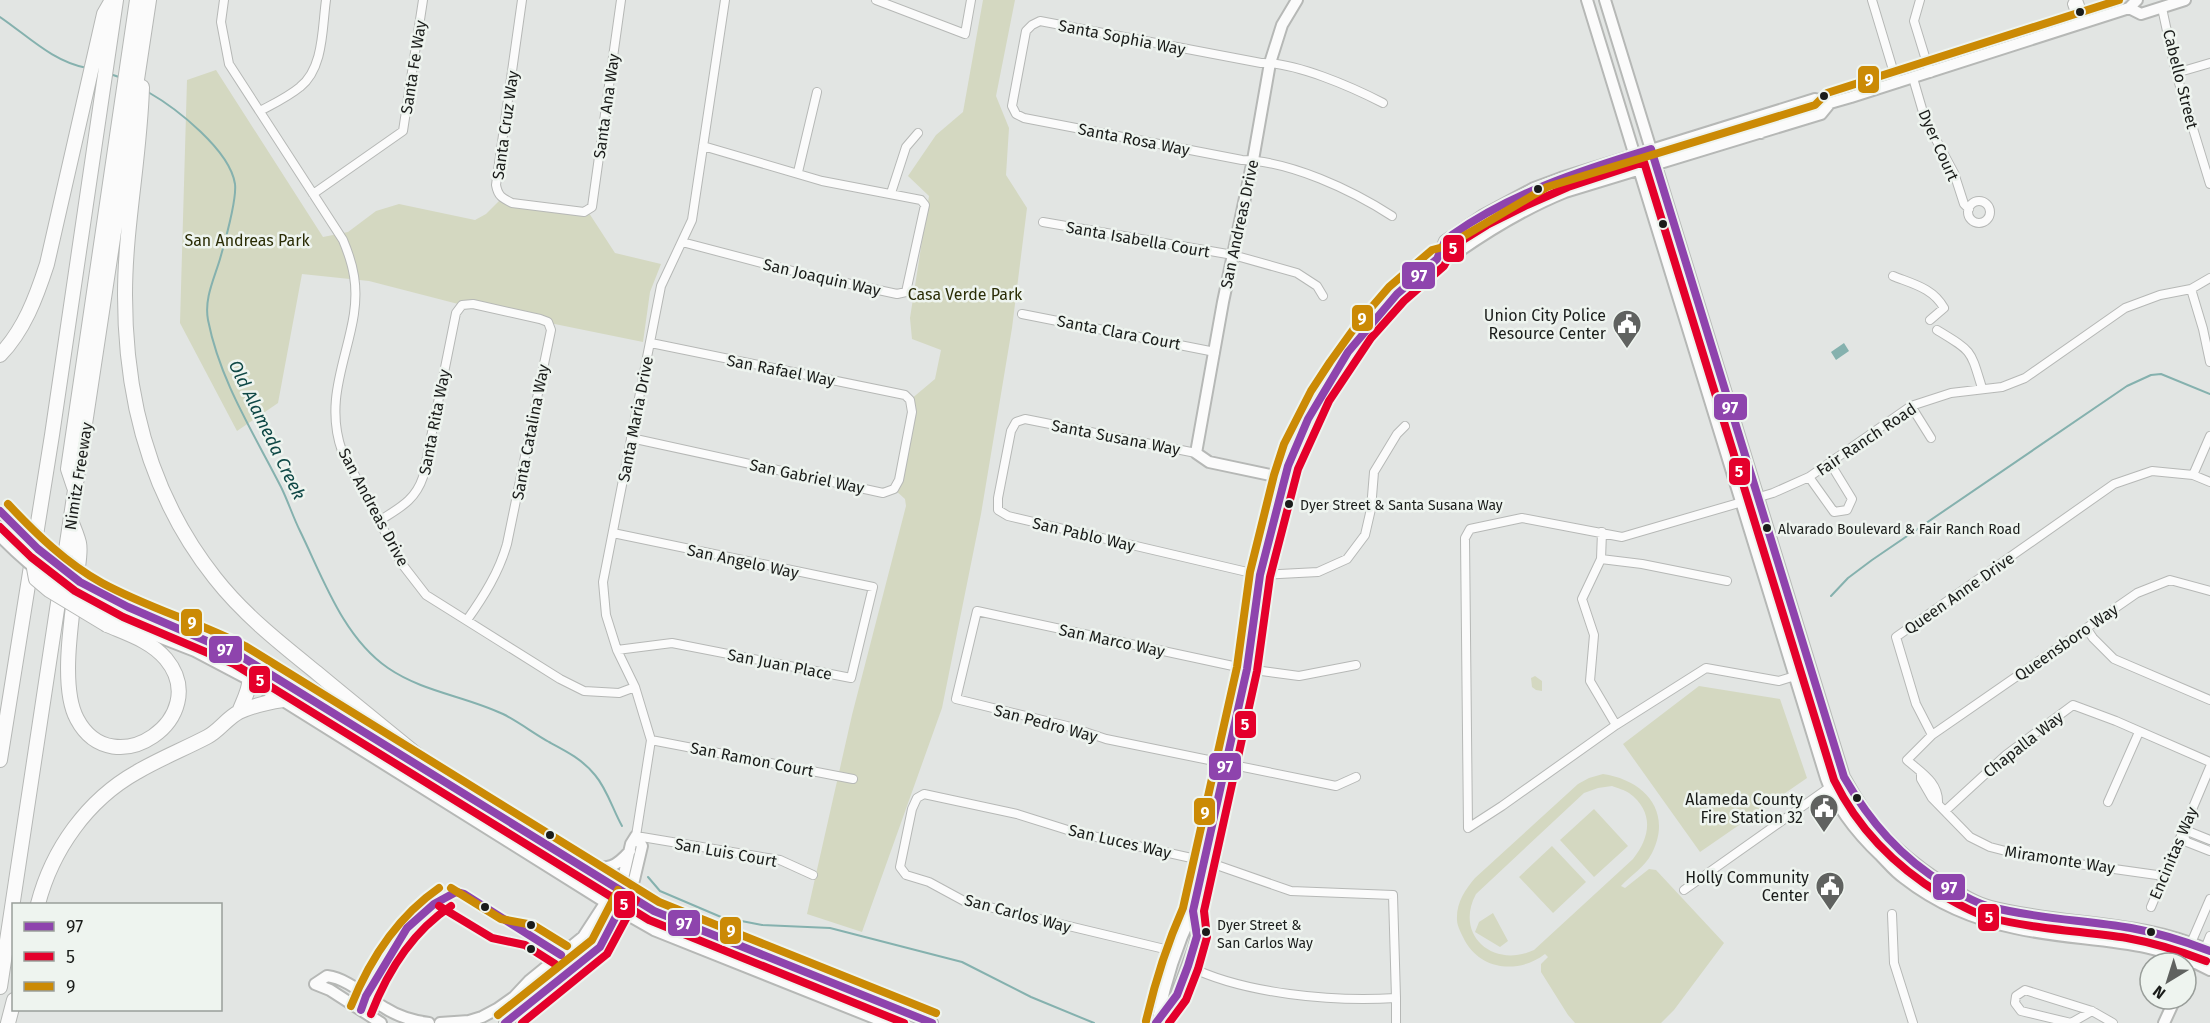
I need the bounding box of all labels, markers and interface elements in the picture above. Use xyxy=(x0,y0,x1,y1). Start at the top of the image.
unlabelled marker xyxy=(2074,6,2086,18)
street label: Santa Sophia Way xyxy=(1057,16,1187,59)
street label: Santa Fe Way xyxy=(397,19,430,115)
street label: Cabello Street xyxy=(2159,27,2202,131)
street label: Santa Ana Way xyxy=(590,52,623,160)
line badge: 9 xyxy=(1857,65,1880,94)
street label: Santa Cruz Way xyxy=(488,69,523,181)
text: 9 xyxy=(1865,70,1874,89)
unlabelled marker xyxy=(1818,90,1830,102)
street label: Dyer Court xyxy=(1914,106,1963,184)
street label: Santa Rosa Way xyxy=(1076,119,1192,160)
street label: San Andreas Drive xyxy=(1217,158,1262,290)
unlabelled marker xyxy=(1532,183,1544,195)
street label: Santa Isabella Court xyxy=(1064,217,1212,262)
unlabelled marker xyxy=(1657,218,1669,230)
park label: San Andreas Park xyxy=(184,231,310,250)
line badge: 5 xyxy=(1442,234,1465,263)
text: 5 xyxy=(1449,239,1458,258)
street label: San Joaquin Way xyxy=(761,255,883,300)
line badge: 97 xyxy=(1401,261,1436,290)
text: 97 xyxy=(1411,266,1428,285)
park label: Casa Verde Park xyxy=(908,285,1023,304)
line badge: 9 xyxy=(1351,304,1374,332)
place label: Union City Police Resource Center xyxy=(1484,306,1607,343)
public building icon: Union City Police Resource Center xyxy=(1611,308,1643,350)
text: 9 xyxy=(1358,309,1367,328)
street label: Santa Clara Court xyxy=(1056,311,1182,354)
street label: San Rafael Way xyxy=(725,351,837,390)
street label: Santa Maria Drive xyxy=(614,355,657,484)
water label: Old Alameda Creek xyxy=(224,357,310,504)
street label: Santa Catalina Way xyxy=(508,363,553,502)
street label: Santa Rita Way xyxy=(415,368,454,477)
line badge: 97 xyxy=(1713,393,1748,421)
text: 97 xyxy=(1722,398,1739,417)
street label: Fair Ranch Road xyxy=(1813,399,1920,480)
street label: Santa Susana Way xyxy=(1050,416,1182,459)
street label: Nimitz Freeway xyxy=(61,421,96,531)
street label: San Andreas Drive xyxy=(334,445,413,570)
street label: San Gabriel Way xyxy=(748,455,866,498)
line badge: 5 xyxy=(1728,457,1751,486)
text: 5 xyxy=(1735,462,1744,481)
place label: Dyer Street & Santa Susana Way xyxy=(1300,497,1503,514)
marker: Dyer Street & Santa Susana Way xyxy=(1283,498,1295,510)
street label: San Pablo Way xyxy=(1031,513,1137,556)
place label: Alvarado Boulevard & Fair Ranch Road xyxy=(1778,521,2021,538)
marker: Alvarado Boulevard & Fair Ranch Road xyxy=(1761,522,1773,534)
street label: San Angelo Way xyxy=(685,540,801,583)
street label: Queen Anne Drive xyxy=(1901,548,2018,638)
street label: Queensboro Way xyxy=(2011,600,2122,685)
line badge: 9 xyxy=(180,608,203,637)
text: 9 xyxy=(188,613,197,632)
street label: San Marco Way xyxy=(1057,620,1167,661)
line badge: 97 xyxy=(208,635,243,664)
text: 97 xyxy=(217,640,234,659)
street label: San Juan Place xyxy=(726,645,834,684)
line badge: 5 xyxy=(248,665,271,694)
text: 5 xyxy=(256,671,265,690)
street label: San Pedro Way xyxy=(992,701,1100,746)
street label: Chapalla Way xyxy=(1980,707,2067,781)
line badge: 5 xyxy=(1234,710,1257,739)
text: 5 xyxy=(1241,715,1250,734)
street label: San Ramon Court xyxy=(689,738,815,781)
line badge: 97 xyxy=(1208,752,1242,781)
text: 97 xyxy=(1217,757,1234,776)
place label: Alameda County Fire Station 32 xyxy=(1685,790,1803,827)
public building icon: Alameda County Fire Station 32 xyxy=(1808,792,1840,834)
unlabelled marker xyxy=(1851,792,1863,804)
line badge: 9 xyxy=(1193,797,1216,826)
text: 9 xyxy=(1201,803,1210,822)
street label: Encinitas Way xyxy=(2145,804,2202,902)
street label: San Luces Way xyxy=(1067,820,1173,863)
unlabelled marker xyxy=(544,829,556,841)
street label: San Luis Court xyxy=(673,834,779,871)
street label: Miramonte Way xyxy=(2003,841,2116,878)
place label: Holly Community Center xyxy=(1685,868,1810,905)
public building icon: Holly Community Center xyxy=(1814,870,1846,912)
line badge: 97 xyxy=(1932,873,1966,901)
text: 97 xyxy=(1941,878,1958,897)
line badge: 5 xyxy=(613,890,636,919)
street label: San Carlos Way xyxy=(963,890,1073,937)
text: 5 xyxy=(620,895,629,914)
unlabelled marker xyxy=(479,901,491,913)
legend xyxy=(12,903,222,1011)
line badge: 5 xyxy=(1977,903,2000,932)
text: 5 xyxy=(1985,908,1994,927)
line badge: 97 xyxy=(667,909,701,937)
text: 97 xyxy=(676,914,693,933)
text: 97 xyxy=(66,916,83,938)
line badge: 9 xyxy=(719,916,742,945)
place label: Dyer Street & San Carlos Way xyxy=(1217,917,1313,952)
unlabelled marker xyxy=(525,919,537,931)
text: 9 xyxy=(727,921,736,940)
marker: Dyer Street & San Carlos Way xyxy=(1200,926,1212,938)
unlabelled marker xyxy=(2145,926,2157,938)
unlabelled marker xyxy=(525,943,537,955)
text: 5 xyxy=(66,946,75,968)
north arrow xyxy=(2138,951,2198,1011)
text: 9 xyxy=(66,976,75,998)
text: N xyxy=(2149,982,2169,1003)

